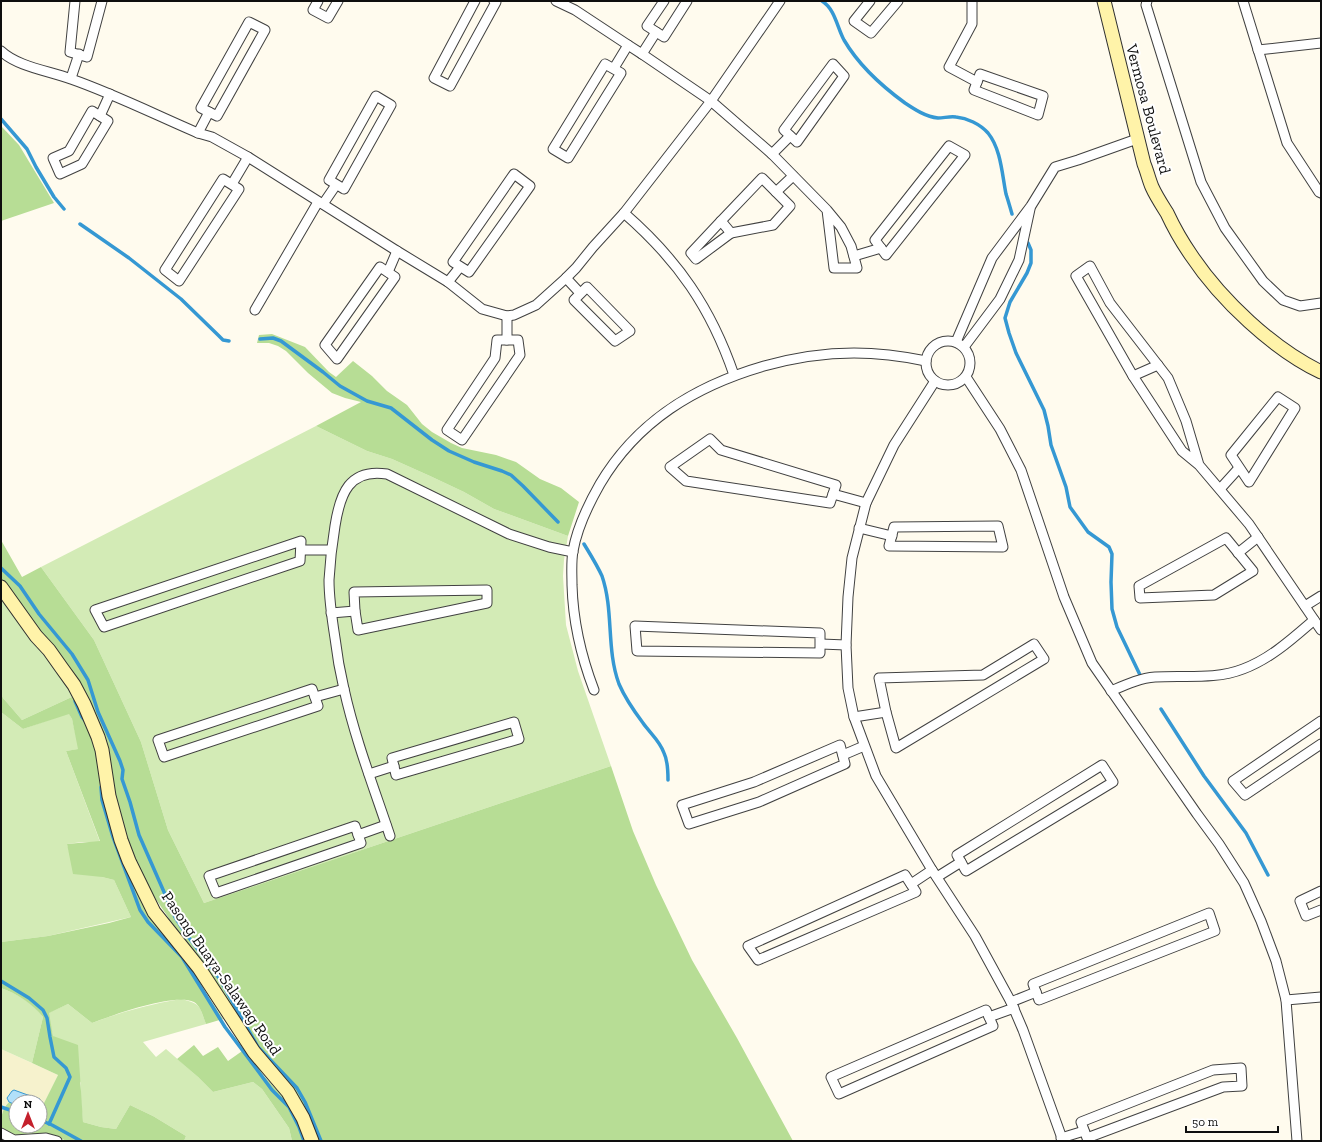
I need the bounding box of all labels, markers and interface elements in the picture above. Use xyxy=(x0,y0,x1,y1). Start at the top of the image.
street label: Vermosa Boulevard xyxy=(1122,41,1175,176)
street label: Pasong Buaya-Salawag Road xyxy=(158,888,286,1059)
north arrow xyxy=(8,1094,48,1134)
text: N xyxy=(24,1098,33,1111)
scale bar xyxy=(1186,1108,1278,1134)
text: 50 m xyxy=(1192,1115,1219,1129)

